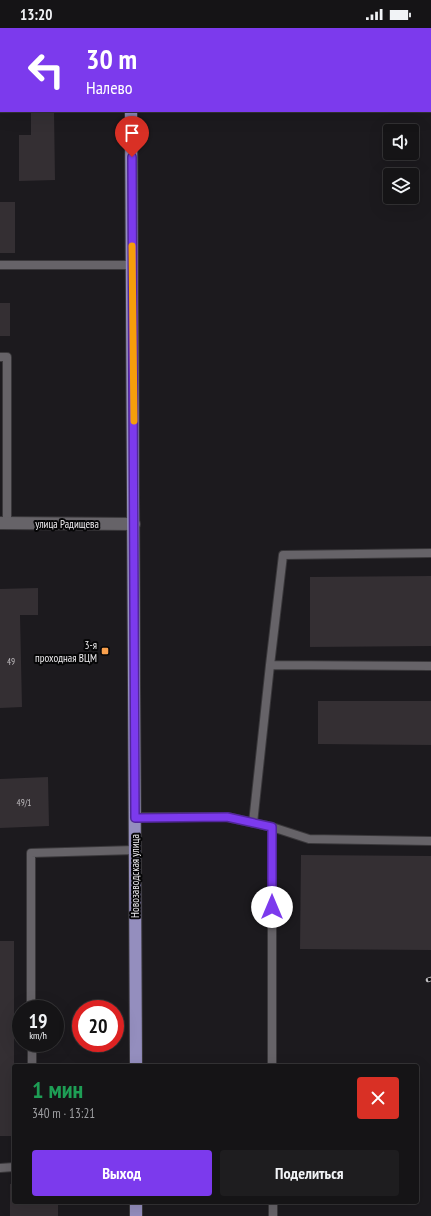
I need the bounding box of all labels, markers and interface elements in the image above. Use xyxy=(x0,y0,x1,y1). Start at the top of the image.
text: 13:20 xyxy=(20,5,52,24)
text: 30 m xyxy=(86,40,137,77)
icon: left xyxy=(20,44,72,96)
text: Налево xyxy=(86,76,133,99)
pin xyxy=(115,116,149,157)
icon: arrive xyxy=(121,122,143,144)
map controls xyxy=(383,124,419,204)
button: sound xyxy=(383,124,419,160)
button: layers xyxy=(383,168,419,204)
street label: улица Радищева xyxy=(35,517,99,531)
place label: 3-я проходная ВЦМ xyxy=(35,638,97,665)
marker: 3-я проходная ВЦМ xyxy=(100,646,110,656)
house number: 49 xyxy=(7,656,15,667)
house number: 49/1 xyxy=(17,797,31,808)
street label: Новозаводская улица xyxy=(128,834,142,918)
position arrow xyxy=(251,886,293,928)
speed limit sign: 20 xyxy=(72,1000,124,1052)
text: 19 xyxy=(28,1008,48,1034)
text: km/h xyxy=(29,1029,47,1042)
text: 1 мин xyxy=(32,1074,83,1105)
button: close xyxy=(357,1077,399,1119)
text: 340 m · 13:21 xyxy=(32,1105,95,1122)
button: Выход xyxy=(32,1150,212,1196)
button: Поделиться xyxy=(220,1150,399,1196)

